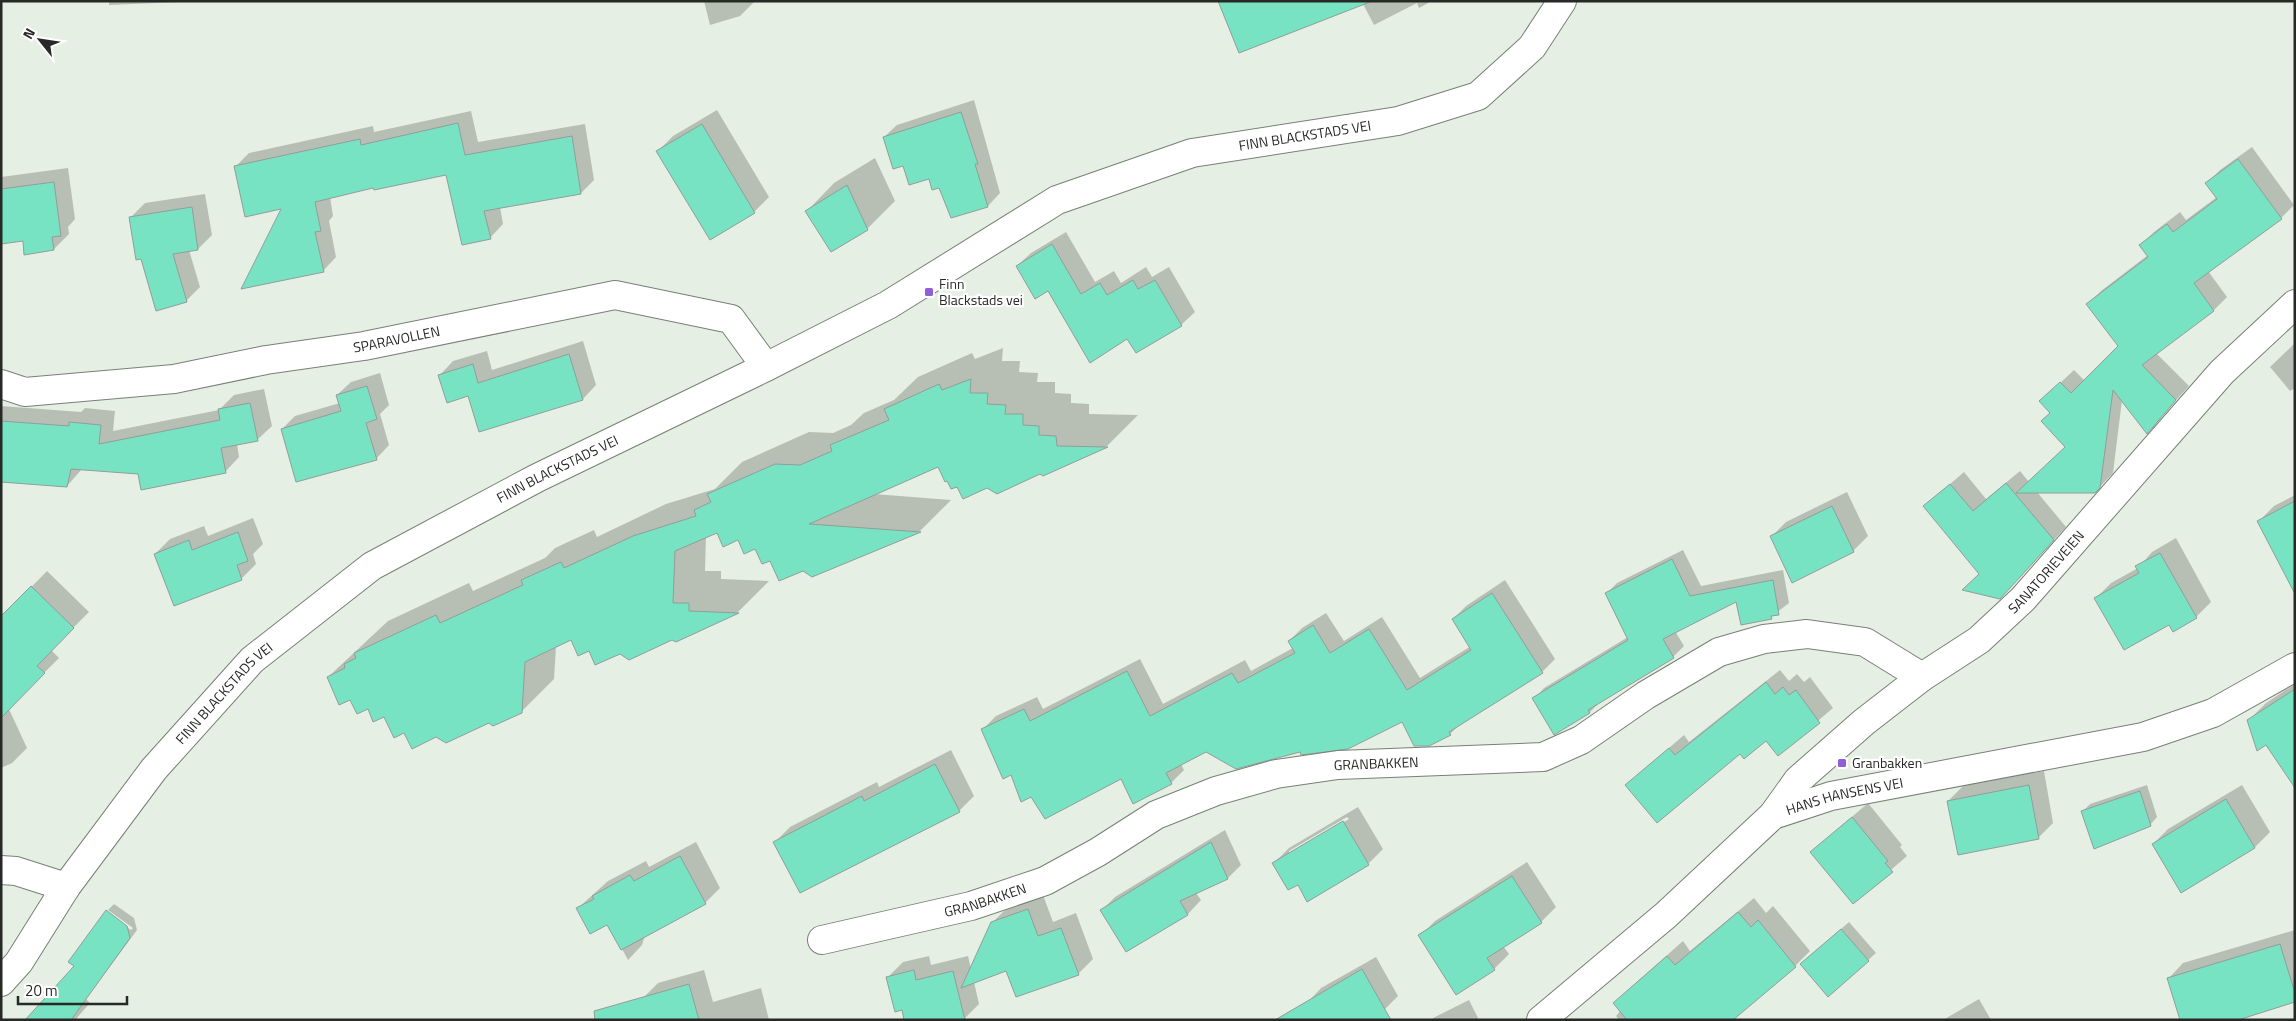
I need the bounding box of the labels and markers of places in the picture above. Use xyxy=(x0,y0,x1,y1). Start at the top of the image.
place label: Finn Blackstads vei xyxy=(939,273,1023,310)
marker: Finn Blackstads vei xyxy=(923,286,935,298)
place label: Granbakken xyxy=(1852,752,1922,773)
marker: Granbakken xyxy=(1836,757,1848,769)

